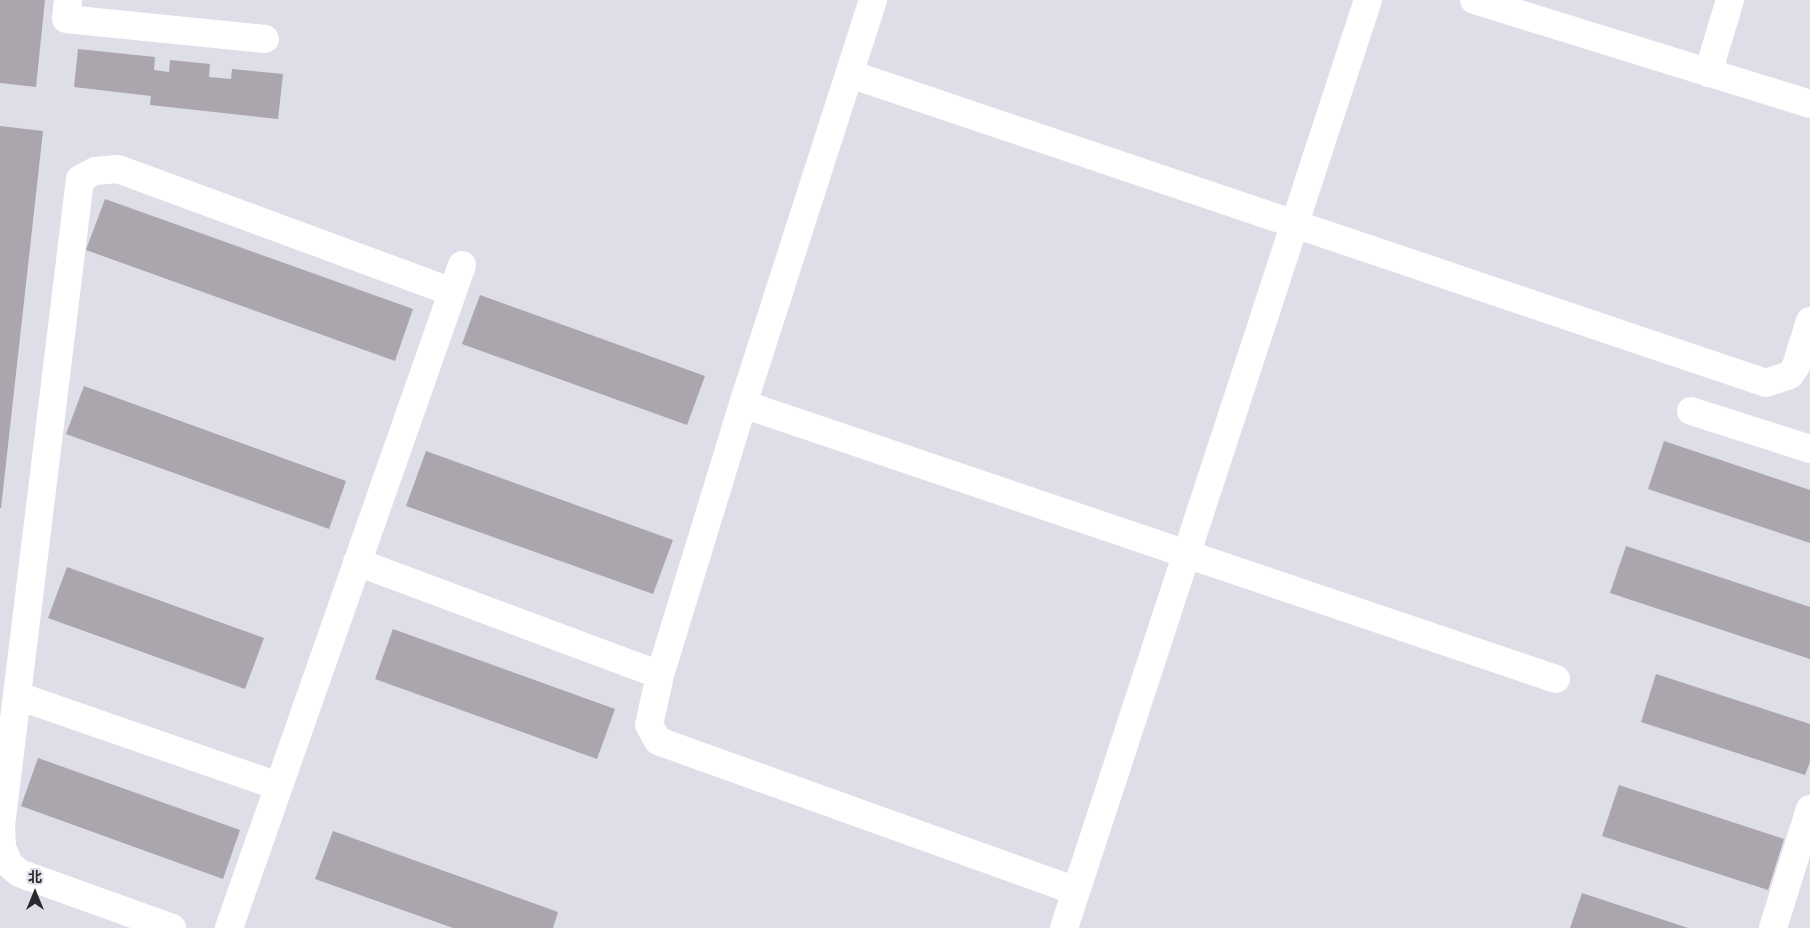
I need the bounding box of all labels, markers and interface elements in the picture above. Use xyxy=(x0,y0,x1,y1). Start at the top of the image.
north arrow xyxy=(10,868,60,918)
text: 北 xyxy=(28,869,42,886)

